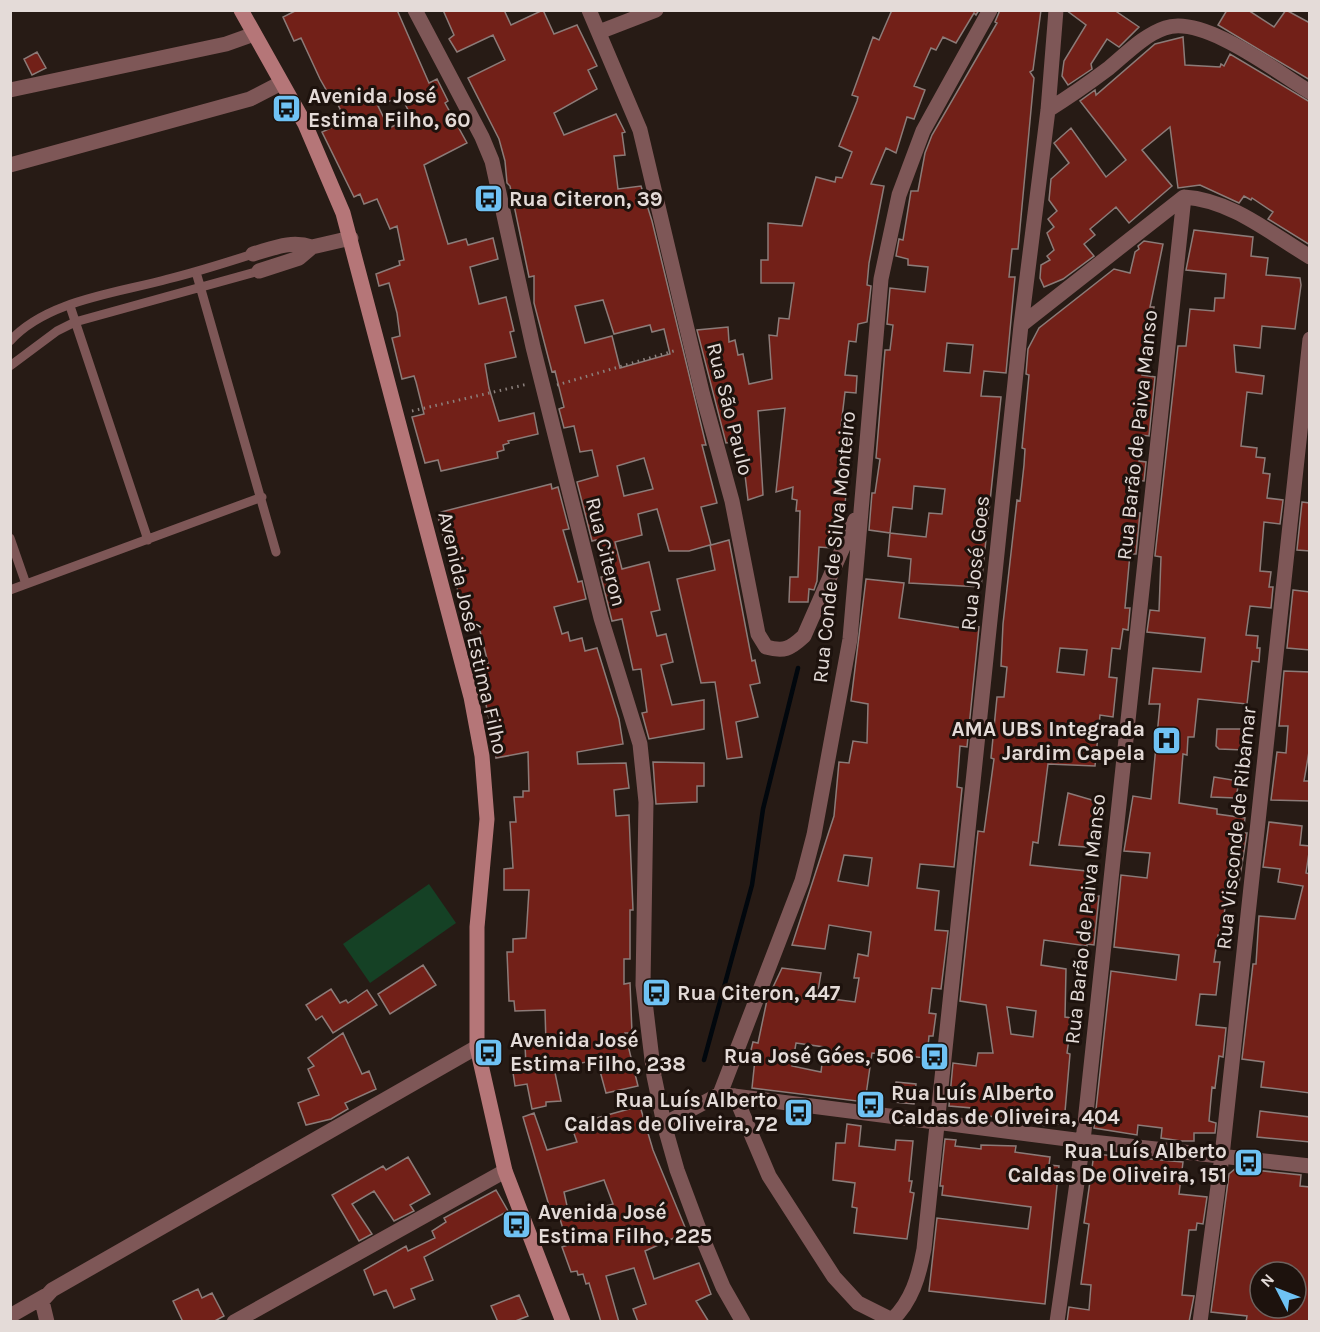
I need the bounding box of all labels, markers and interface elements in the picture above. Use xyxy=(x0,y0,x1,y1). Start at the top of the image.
place label: Avenida José Estima Filho, 60 xyxy=(308,84,470,132)
bus stop icon: Avenida José Estima Filho, 60 xyxy=(271,92,303,124)
bus stop icon: Rua Citeron, 39 xyxy=(472,183,504,215)
place label: Rua Citeron, 39 xyxy=(509,187,663,211)
street label: Rua Barão de Paiva Manso xyxy=(1112,309,1162,561)
street label: Rua São Paulo xyxy=(702,340,758,478)
street label: Rua Conde de Silva Monteiro xyxy=(808,410,860,684)
street label: Rua José Goes xyxy=(956,494,994,632)
street label: Rua Citeron xyxy=(581,495,631,609)
street label: Avenida José Estima Filho xyxy=(433,509,513,757)
street label: Rua Visconde de Ribamar xyxy=(1211,705,1261,951)
place label: AMA UBS Integrada Jardim Capela xyxy=(951,717,1145,765)
hospital icon: AMA UBS Integrada Jardim Capela xyxy=(1150,725,1182,757)
street label: Rua Barão de Paiva Manso xyxy=(1060,793,1110,1045)
bus stop icon: Rua Citeron, 447 xyxy=(640,977,672,1009)
place label: Rua Citeron, 447 xyxy=(677,981,841,1005)
place label: Avenida José Estima Filho, 238 xyxy=(510,1028,686,1076)
bus stop icon: Avenida José Estima Filho, 238 xyxy=(473,1036,505,1068)
bus stop icon: Rua José Góes, 506 xyxy=(919,1040,951,1072)
place label: Rua José Góes, 506 xyxy=(724,1044,914,1068)
place label: Rua Luís Alberto Caldas de Oliveira, 404 xyxy=(891,1081,1120,1129)
place label: Rua Luís Alberto Caldas de Oliveira, 72 xyxy=(564,1088,778,1136)
bus stop icon: Rua Luís Alberto Caldas de Oliveira, 404 xyxy=(854,1089,886,1121)
bus stop icon: Rua Luís Alberto Caldas de Oliveira, 72 xyxy=(783,1096,815,1128)
place label: Rua Luís Alberto Caldas De Oliveira, 151 xyxy=(1008,1139,1227,1187)
bus stop icon: Rua Luís Alberto Caldas De Oliveira, 151 xyxy=(1232,1147,1264,1179)
place label: Avenida José Estima Filho, 225 xyxy=(538,1200,712,1248)
bus stop icon: Avenida José Estima Filho, 225 xyxy=(501,1208,533,1240)
north arrow xyxy=(1248,1260,1308,1320)
text: N xyxy=(1256,1270,1278,1291)

